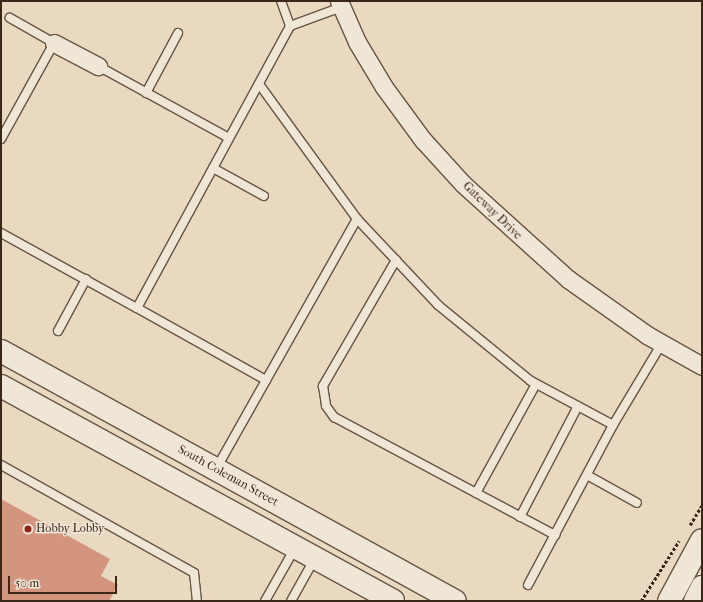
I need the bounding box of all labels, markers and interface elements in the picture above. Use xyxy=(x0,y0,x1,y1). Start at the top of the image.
street label: Gateway Drive xyxy=(459,179,525,243)
street label: South Coleman Street xyxy=(175,442,281,510)
place label: Hobby Lobby xyxy=(36,522,104,536)
marker: Hobby Lobby xyxy=(23,524,33,534)
scale bar xyxy=(10,568,119,594)
text: 50 m xyxy=(15,576,39,590)

